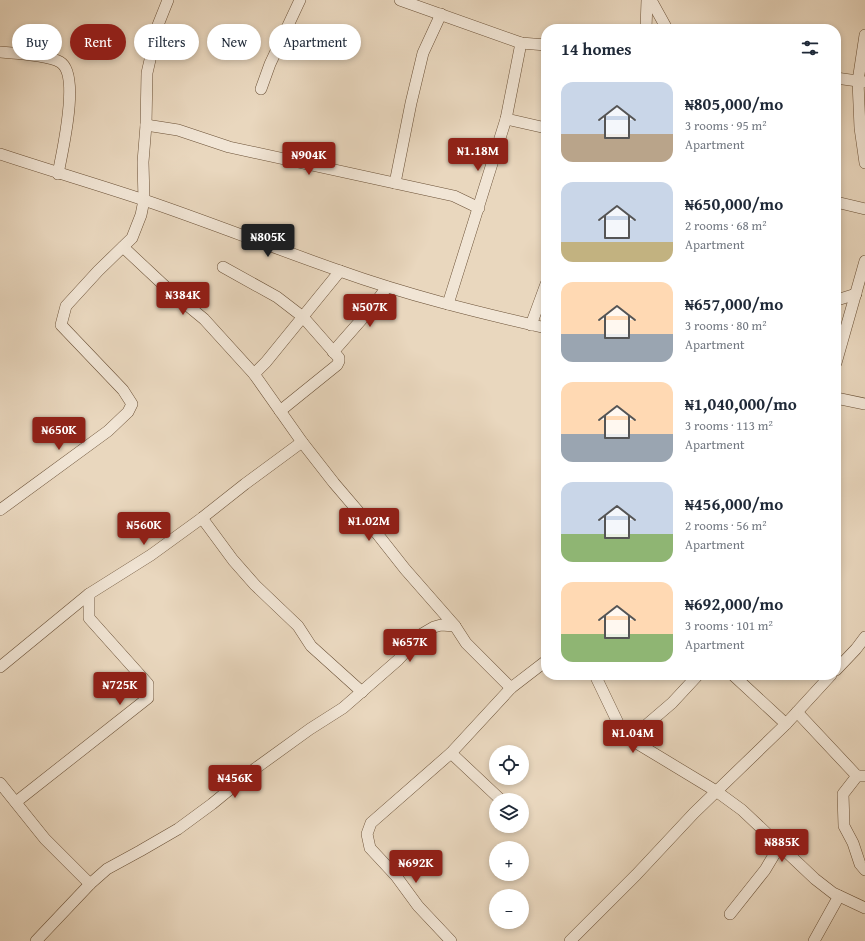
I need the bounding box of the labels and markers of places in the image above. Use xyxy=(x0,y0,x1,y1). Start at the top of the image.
pin: ₦1.18M xyxy=(445,138,511,172)
pin: ₦904K xyxy=(281,142,337,176)
pin: ₦805K xyxy=(240,224,296,258)
pin: ₦384K xyxy=(155,282,211,316)
pin: ₦507K xyxy=(342,294,398,328)
pin: ₦650K xyxy=(31,417,87,451)
pin: ₦1.02M xyxy=(336,508,402,542)
pin: ₦560K xyxy=(116,512,172,546)
pin: ₦657K xyxy=(382,629,438,663)
pin: ₦725K xyxy=(92,672,148,706)
pin: ₦1.04M xyxy=(600,720,666,754)
pin: ₦456K xyxy=(207,765,263,799)
pin: ₦885K xyxy=(754,829,810,863)
pin: ₦692K xyxy=(388,850,444,884)

